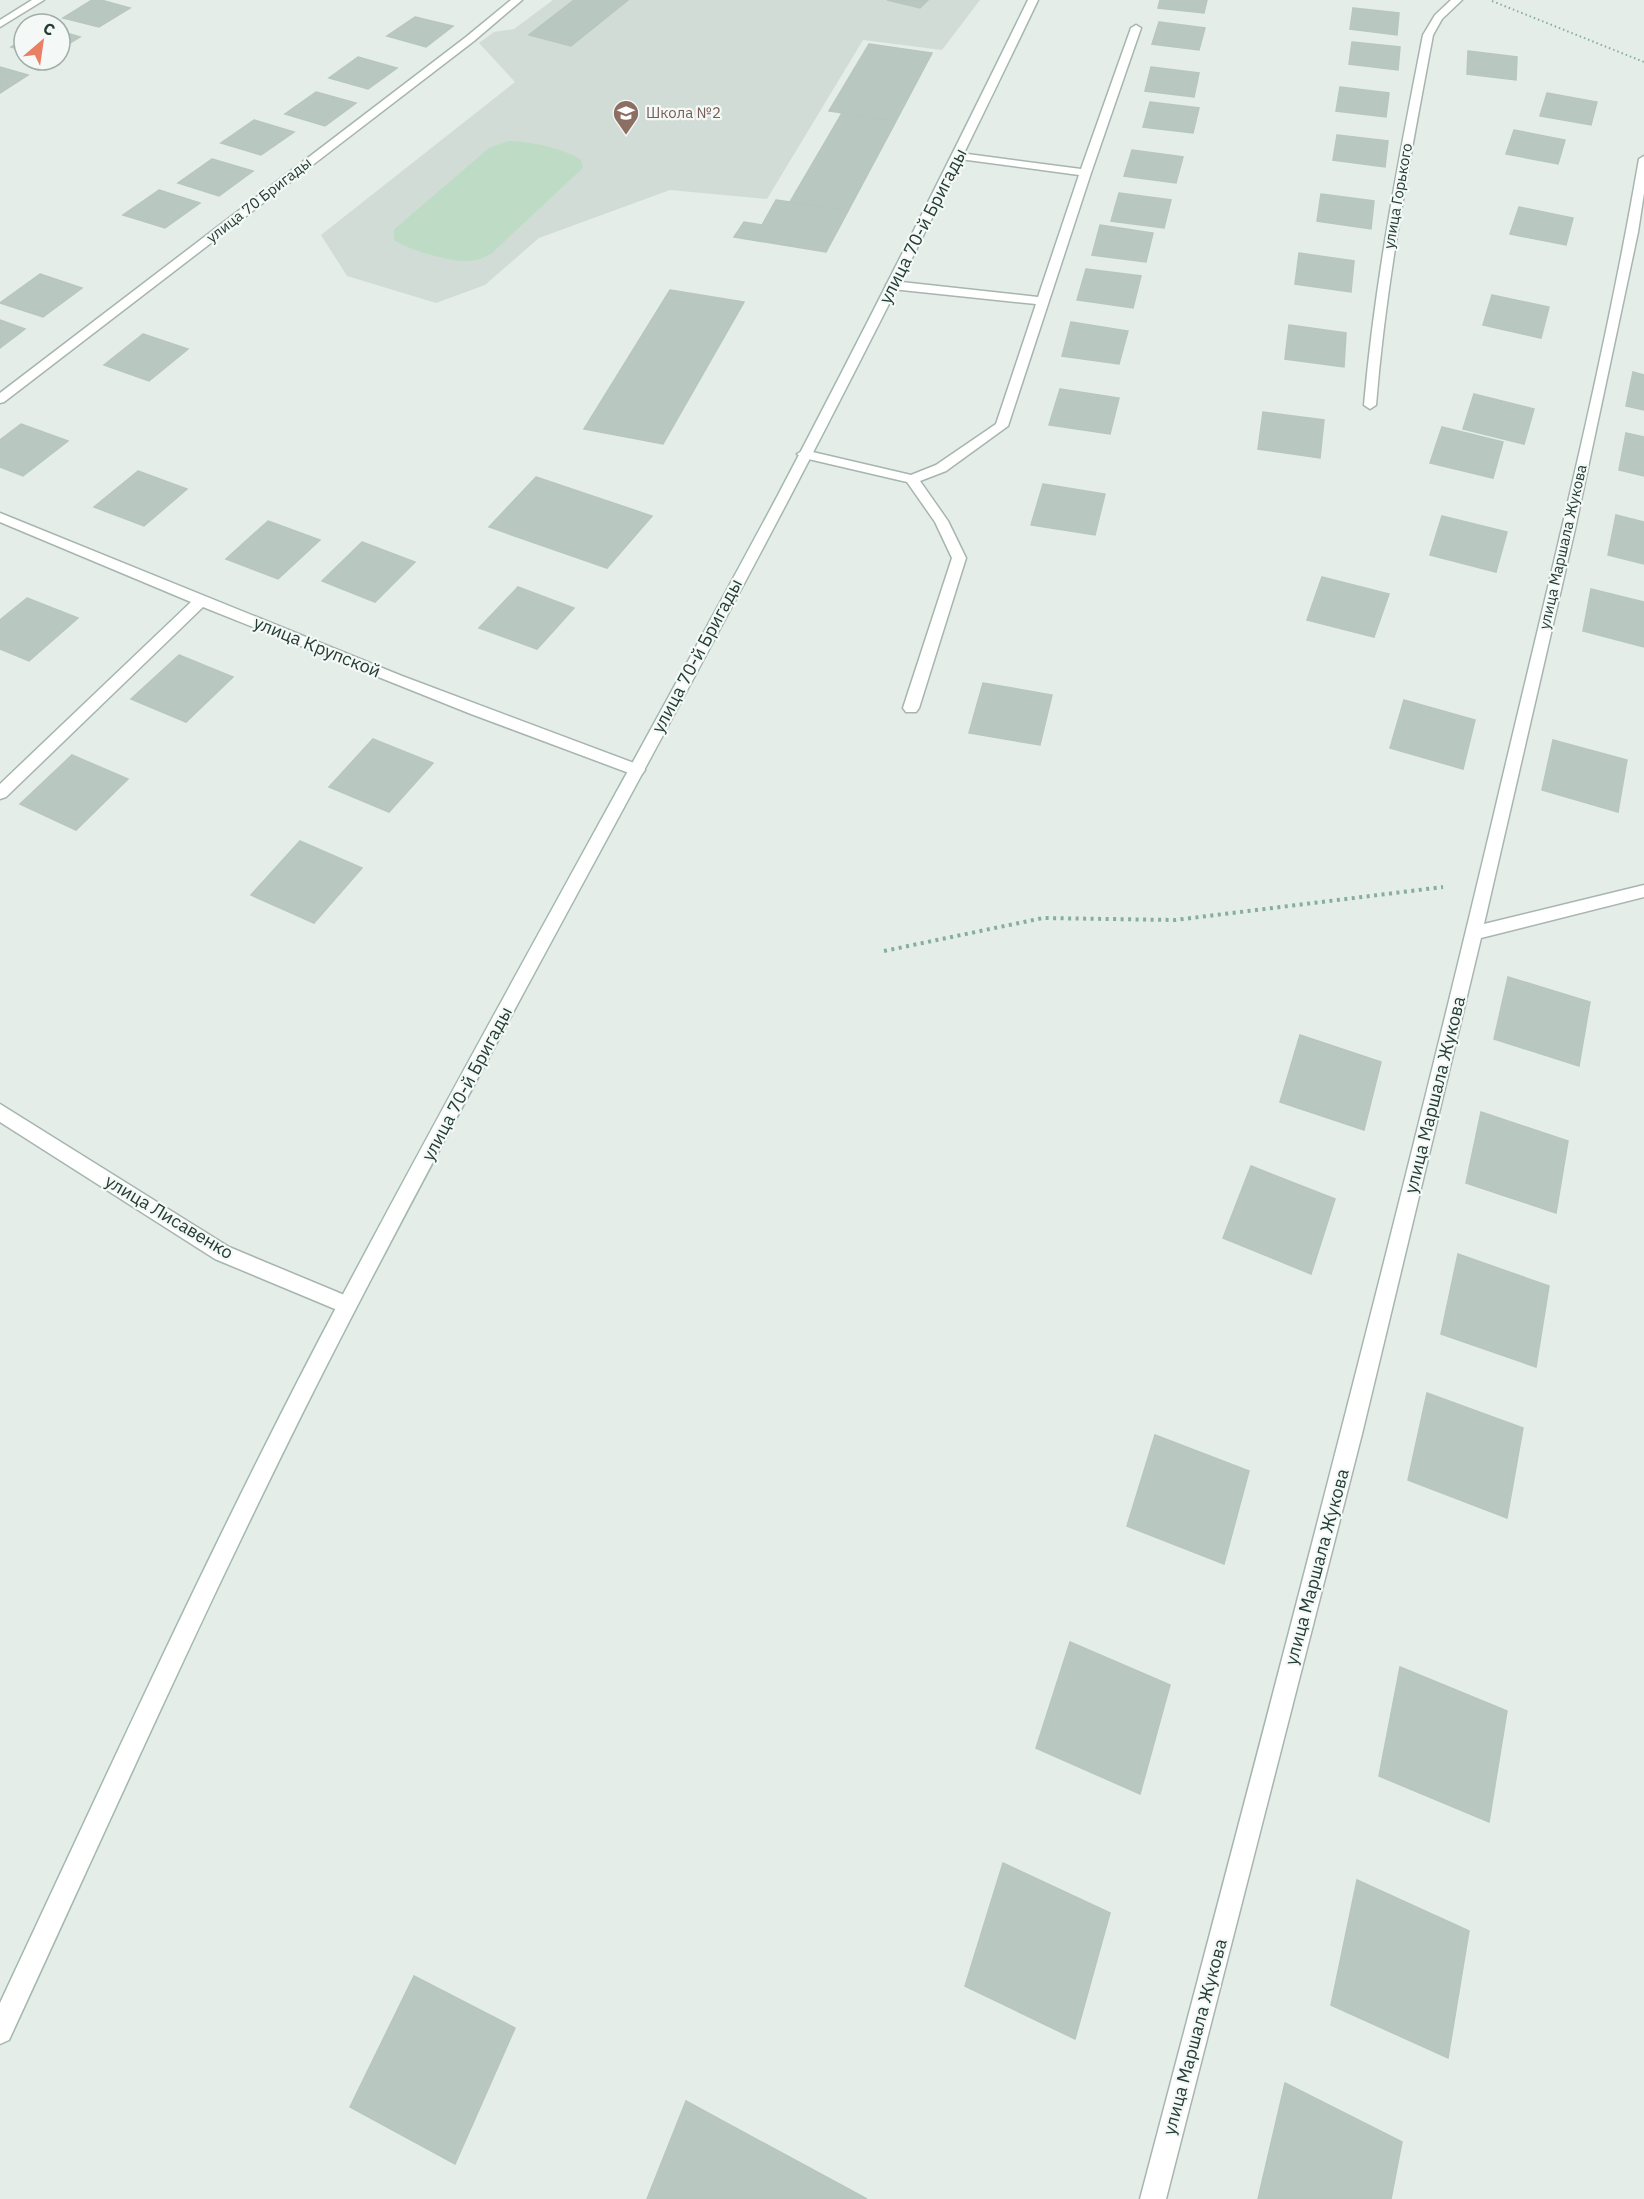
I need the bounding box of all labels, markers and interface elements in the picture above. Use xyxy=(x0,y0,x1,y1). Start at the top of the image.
north arrow xyxy=(12,12,72,72)
text: С xyxy=(40,18,59,40)
school or university icon: Школа №2 xyxy=(611,98,641,136)
place label: Школа №2 xyxy=(646,103,721,122)
street label: улица Горького xyxy=(1379,142,1416,250)
street label: улица 70-й Бригады xyxy=(873,144,972,307)
street label: улица 70 Бригады xyxy=(202,153,315,247)
street label: улица Маршала Жукова xyxy=(1534,463,1591,631)
street label: улица 70-й Бригады xyxy=(646,575,747,737)
street label: улица Крупской xyxy=(250,611,384,682)
street label: улица Маршала Жукова xyxy=(1399,994,1470,1196)
street label: улица 70-й Бригады xyxy=(416,1003,517,1165)
street label: улица Лисавенко xyxy=(101,1169,238,1264)
street label: улица Маршала Жукова xyxy=(1279,1466,1354,1668)
street label: улица Маршала Жукова xyxy=(1157,1936,1232,2138)

